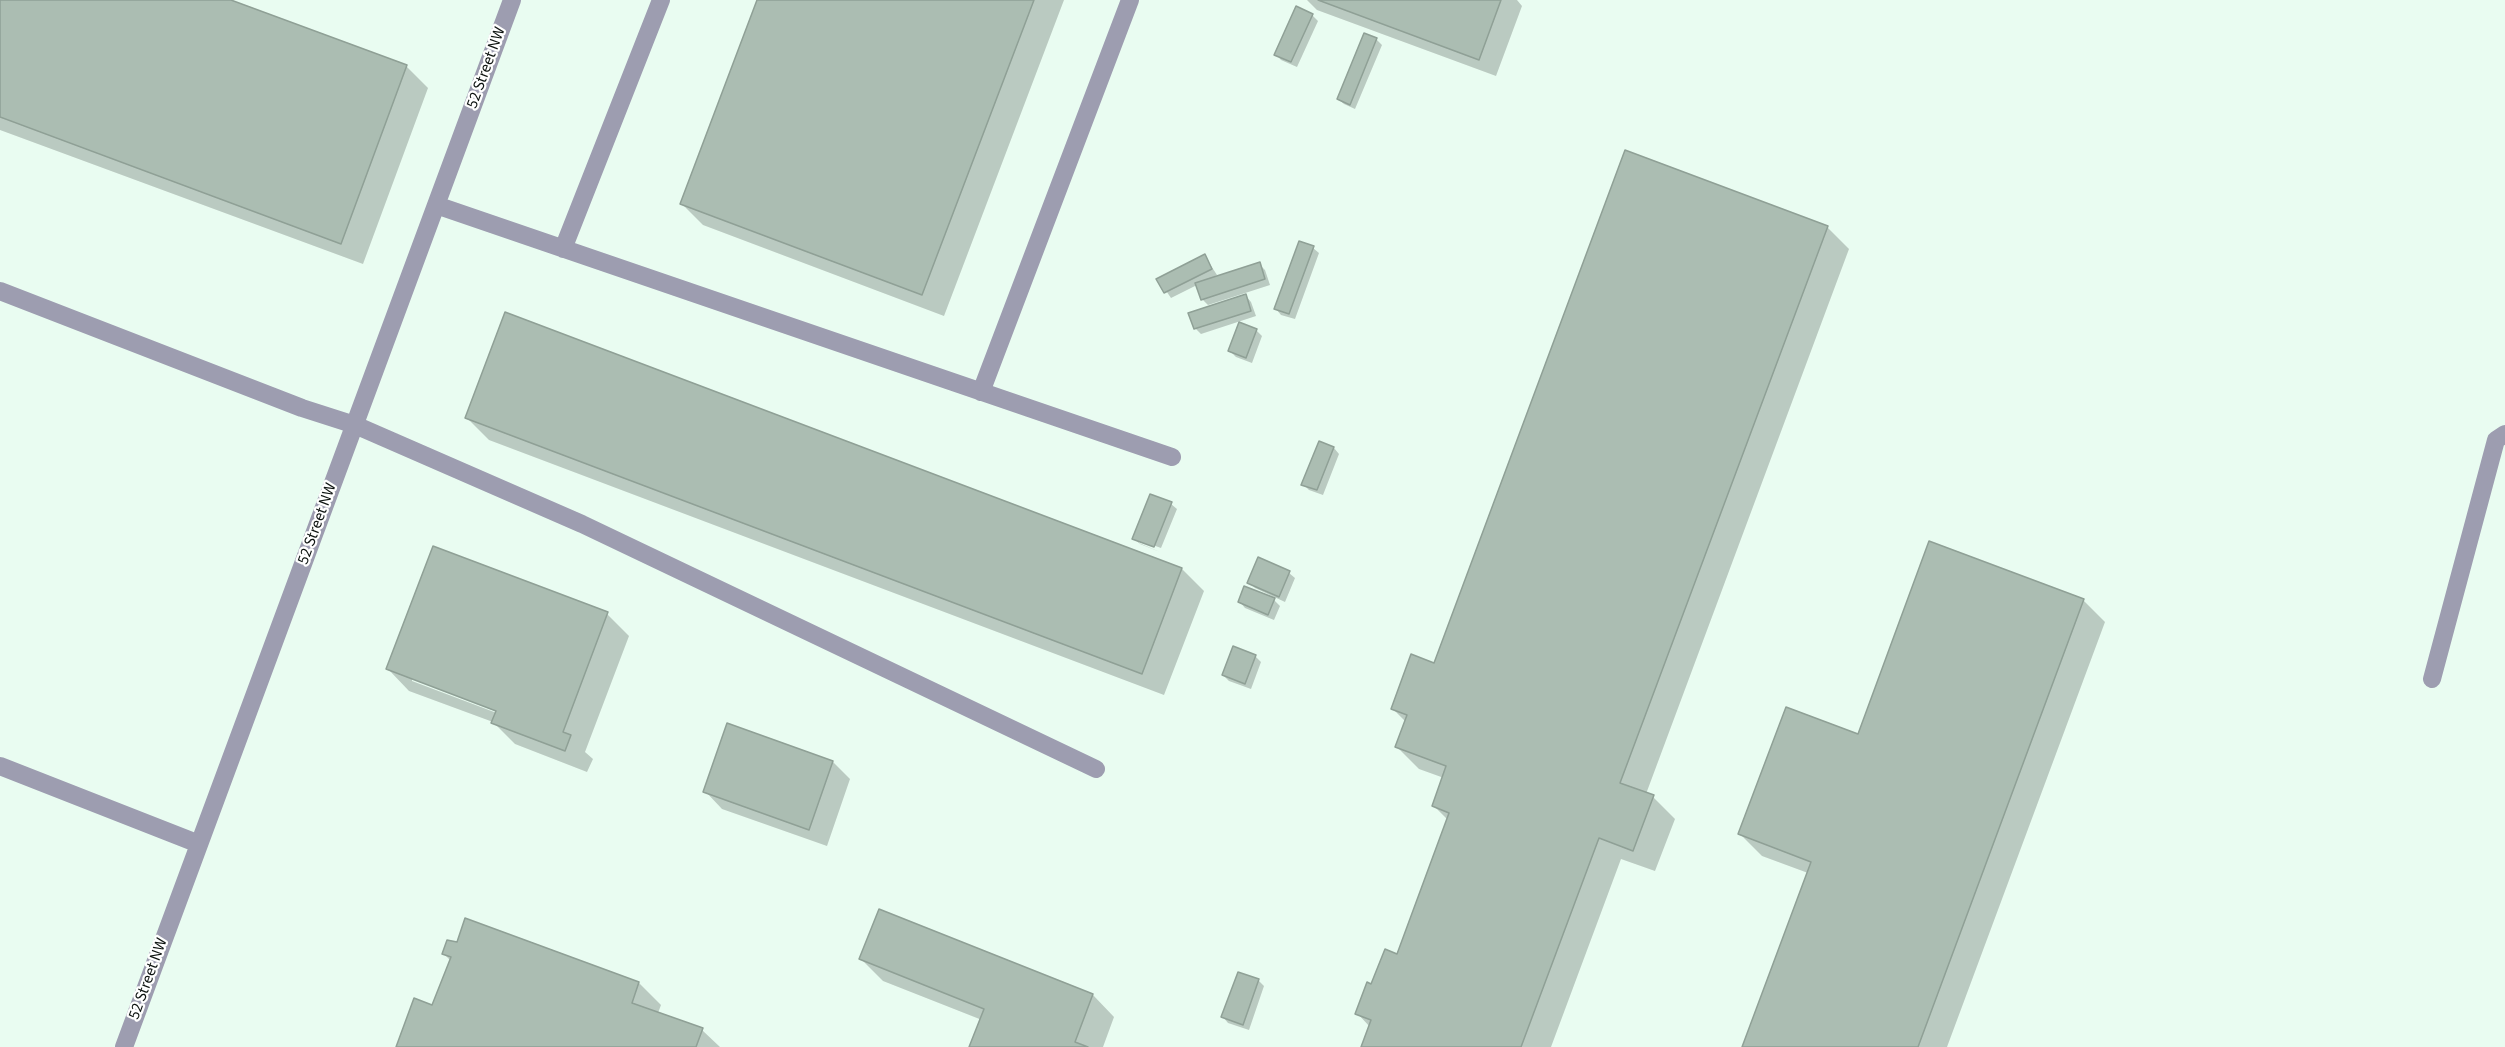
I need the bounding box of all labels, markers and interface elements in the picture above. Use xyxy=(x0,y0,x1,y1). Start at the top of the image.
street label: 52 Street NW xyxy=(463,25,511,111)
street label: 52 Street NW xyxy=(294,481,342,567)
street label: 52 Street NW xyxy=(125,936,173,1022)

